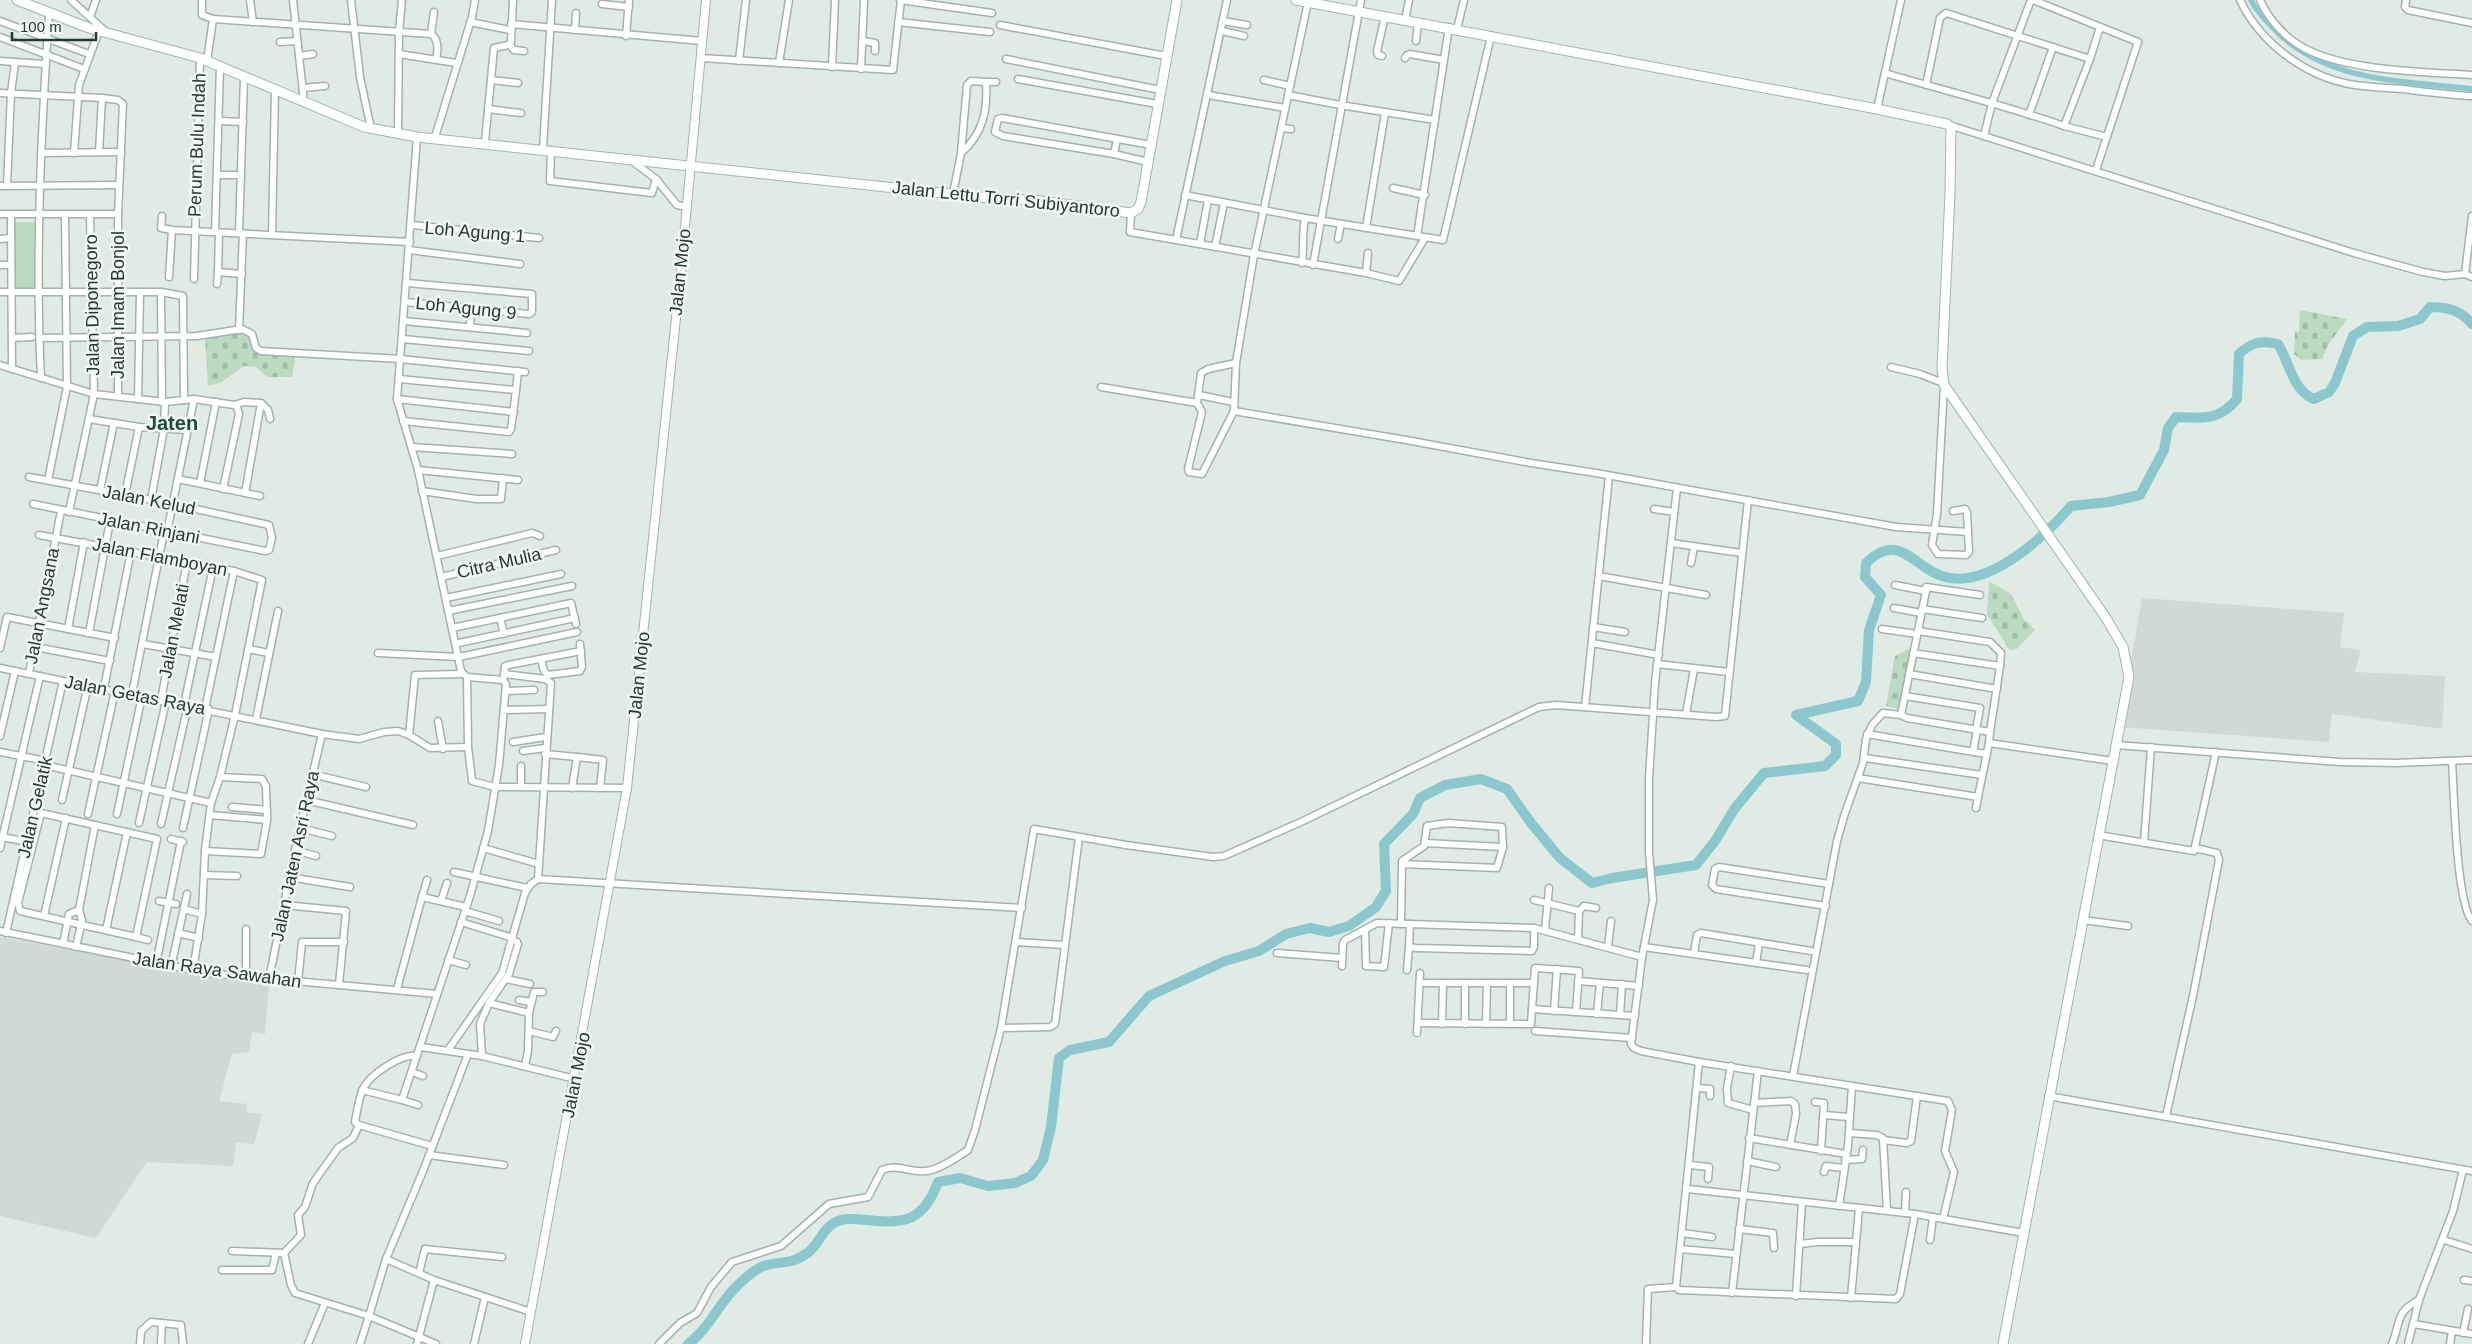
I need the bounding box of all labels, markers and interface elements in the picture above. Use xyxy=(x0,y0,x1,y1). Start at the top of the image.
scale bar xyxy=(12,10,96,42)
text: 100 m xyxy=(20,18,62,35)
street label: Perum Bulu Indah xyxy=(184,73,210,217)
street label: Jalan Lettu Torri Subiyantoro xyxy=(891,177,1121,221)
street label: Loh Agung 1 xyxy=(424,218,526,246)
street label: Jalan Mojo xyxy=(666,228,694,316)
street label: Jalan Imam Bonjol xyxy=(108,231,128,379)
street label: Jalan Diponegoro xyxy=(81,234,103,376)
street label: Loh Agung 9 xyxy=(415,293,517,323)
district label: Jaten xyxy=(146,412,198,434)
street label: Jalan Kelud xyxy=(101,481,197,519)
street label: Jalan Rinjani xyxy=(97,508,201,548)
street label: Jalan Flamboyan xyxy=(91,534,229,580)
street label: Citra Mulia xyxy=(455,543,544,582)
street label: Jalan Angsana xyxy=(21,545,63,666)
street label: Jalan Melati xyxy=(155,582,193,680)
street label: Jalan Mojo xyxy=(625,631,653,719)
street label: Jalan Getas Raya xyxy=(63,672,208,719)
street label: Jalan Gelatik xyxy=(14,753,57,860)
street label: Jalan Jaten Asri Raya xyxy=(267,768,323,943)
street label: Jalan Raya Sawahan xyxy=(131,948,303,992)
street label: Jalan Mojo xyxy=(558,1030,594,1120)

